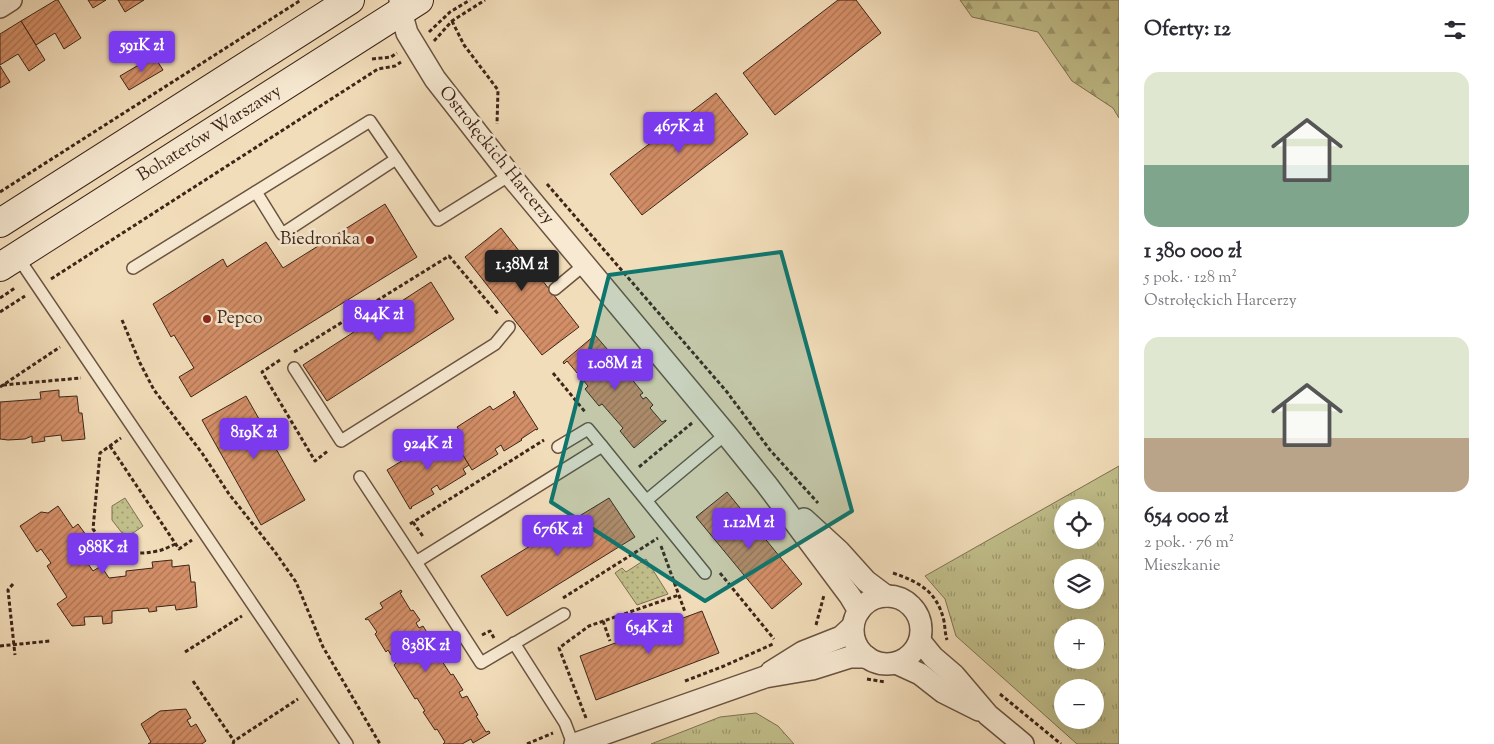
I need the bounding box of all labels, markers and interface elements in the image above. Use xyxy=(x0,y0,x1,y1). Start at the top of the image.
text: Oferty: 12 xyxy=(1144,15,1231,45)
icon: filters xyxy=(1441,16,1469,44)
pin: 591K zł xyxy=(96,30,188,73)
text: 591K zł xyxy=(120,35,164,58)
street label: Bohaterów Warszawy xyxy=(133,79,287,189)
street label: Ostrołęckich Harcerzy xyxy=(432,81,560,231)
icon: home xyxy=(1262,105,1352,195)
pin: 467K zł xyxy=(633,112,725,154)
text: 467K zł xyxy=(654,116,704,139)
place label: Biedronka xyxy=(280,227,360,253)
marker: Biedronka xyxy=(364,234,376,246)
text: 1 380 000 zł xyxy=(1144,237,1242,267)
pin: 1.38M zł xyxy=(470,250,574,292)
text: 1.38M zł xyxy=(496,254,548,277)
text: 5 pok. · 128 m² xyxy=(1144,267,1237,290)
text: Ostrołęckich Harcerzy xyxy=(1144,290,1297,313)
pin: 844K zł xyxy=(333,300,425,342)
text: 844K zł xyxy=(354,304,404,327)
place label: Pepco xyxy=(217,306,263,332)
marker: Pepco xyxy=(201,313,213,325)
pin: 1.08M zł xyxy=(563,348,667,391)
text: 1.08M zł xyxy=(588,353,642,376)
icon: home xyxy=(1262,370,1352,460)
pin: 819K zł xyxy=(208,418,300,460)
text: 819K zł xyxy=(231,422,277,445)
pin: 924K zł xyxy=(382,428,474,471)
text: 924K zł xyxy=(404,433,452,456)
map controls xyxy=(1054,499,1104,729)
button: locate xyxy=(1054,499,1104,549)
text: 654 000 zł xyxy=(1144,502,1228,532)
pin: 1.12M zł xyxy=(697,508,801,550)
text: 1.12M zł xyxy=(723,512,775,535)
pin: 676K zł xyxy=(512,514,604,557)
text: 676K zł xyxy=(533,519,583,542)
pin: 988K zł xyxy=(57,532,149,575)
text: 2 pok. · 76 m² xyxy=(1144,532,1234,555)
text: 988K zł xyxy=(78,537,128,560)
text: Mieszkanie xyxy=(1144,555,1220,578)
button: layers xyxy=(1054,559,1104,609)
pin: 654K zł xyxy=(603,612,695,655)
text: 654K zł xyxy=(626,617,673,640)
button: + xyxy=(1054,619,1104,669)
pin: 838K zł xyxy=(380,630,472,673)
text: 838K zł xyxy=(402,635,450,658)
button: − xyxy=(1054,679,1104,729)

